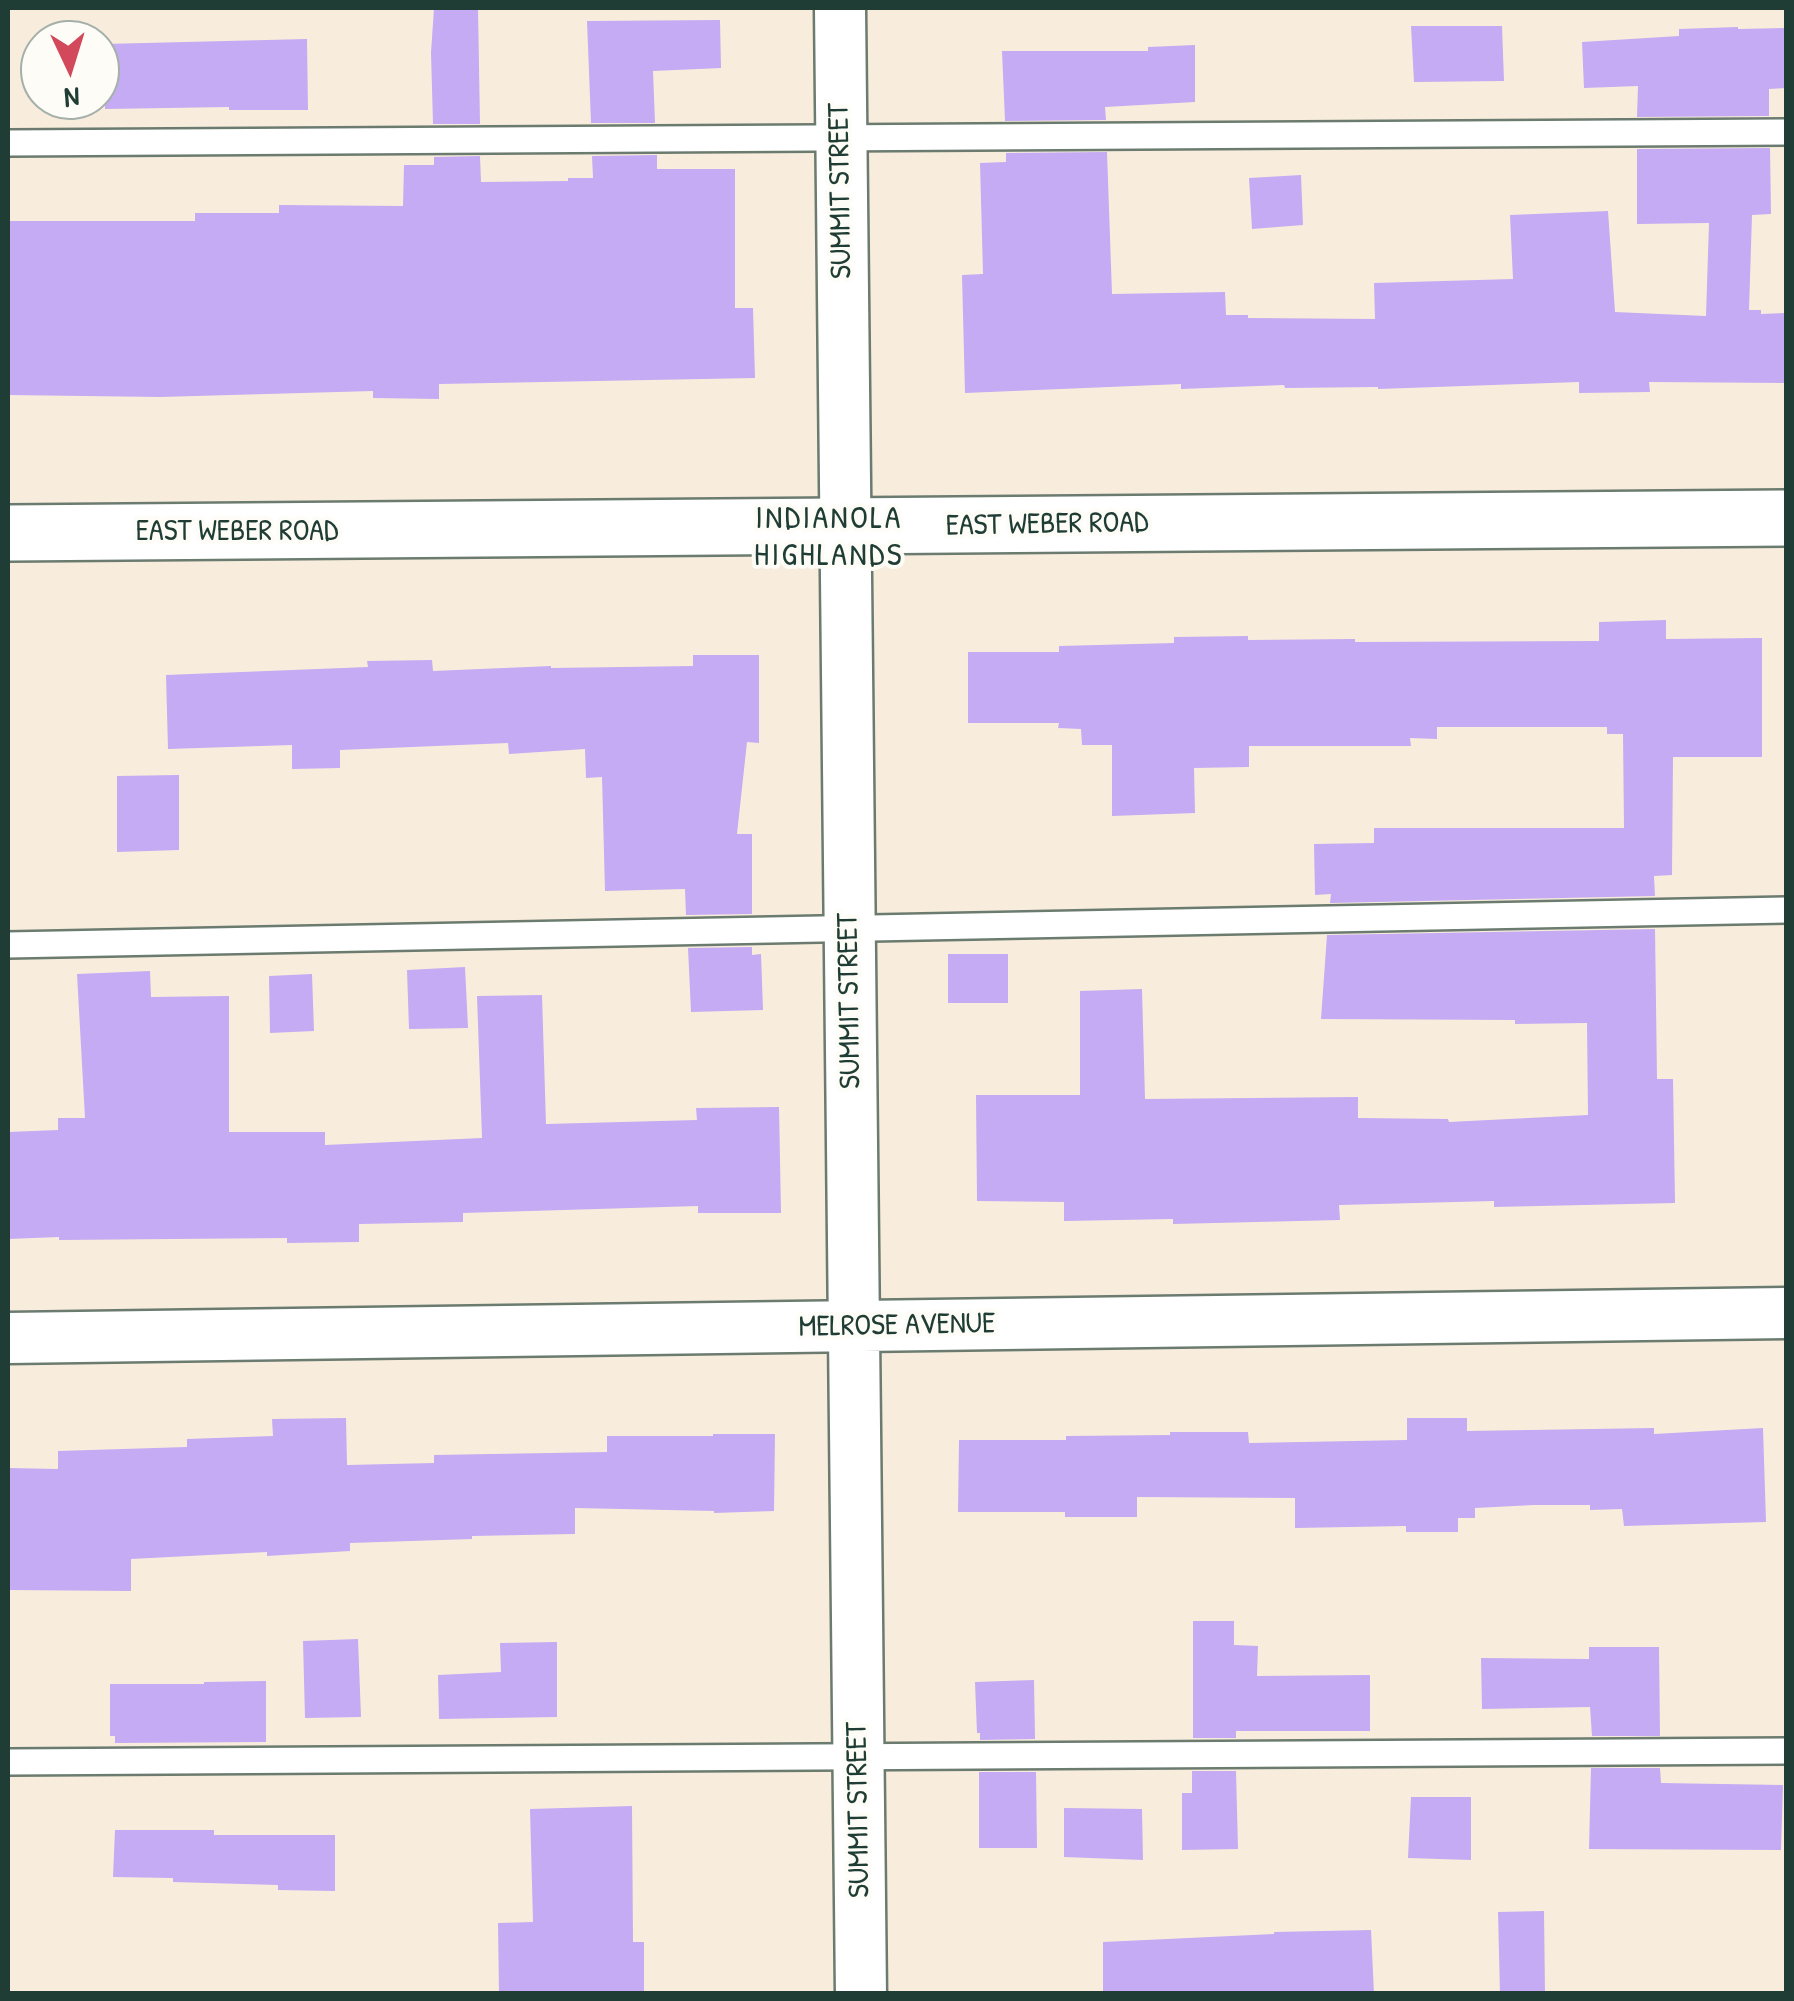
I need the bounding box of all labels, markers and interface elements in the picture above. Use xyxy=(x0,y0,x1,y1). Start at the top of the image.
north arrow xyxy=(20,20,120,120)
text: N xyxy=(63,78,81,117)
street label: SUMMIT STREET xyxy=(821,103,861,279)
district label: INDIANOLA HIGHLANDS xyxy=(754,500,904,575)
street label: EAST WEBER ROAD xyxy=(945,505,1149,545)
street label: EAST WEBER ROAD xyxy=(136,514,338,550)
street label: SUMMIT STREET xyxy=(830,913,870,1089)
street label: MELROSE AVENUE xyxy=(798,1306,996,1346)
street label: SUMMIT STREET xyxy=(839,1722,879,1898)

